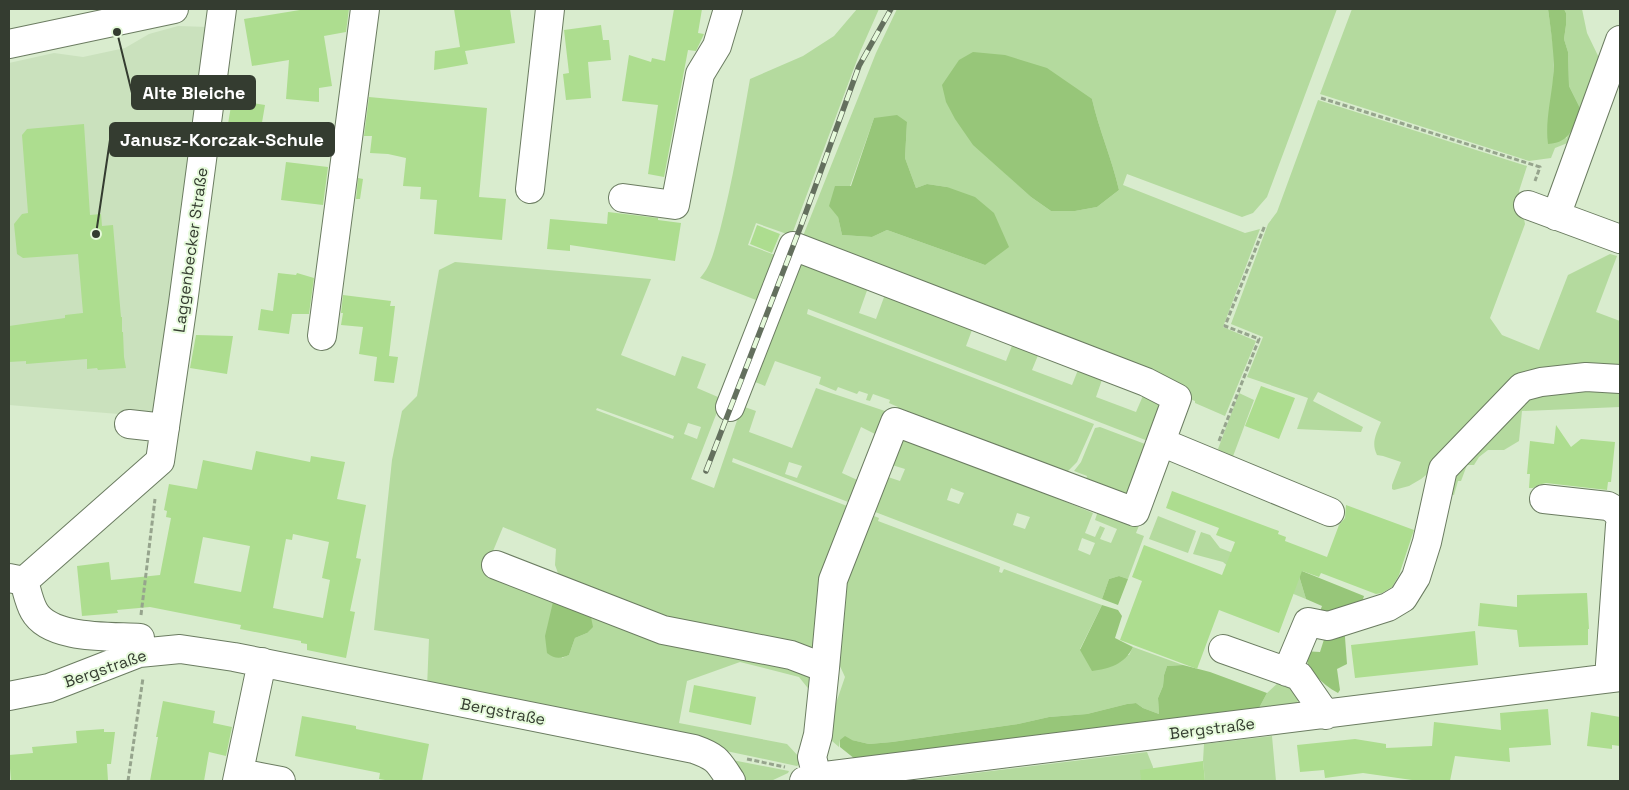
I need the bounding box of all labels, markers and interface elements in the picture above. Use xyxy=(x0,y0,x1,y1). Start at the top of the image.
callout: Alte Bleiche xyxy=(132,76,255,109)
text: Alte Bleiche xyxy=(143,81,245,104)
callout: Janusz-Korczak-Schule xyxy=(110,123,334,156)
text: Janusz-Korczak-Schule xyxy=(120,128,324,151)
street label: Laggenbecker Straße xyxy=(169,166,212,334)
street label: Bergstraße xyxy=(61,645,149,692)
street label: Bergstraße xyxy=(459,693,547,730)
street label: Bergstraße xyxy=(1168,713,1256,744)

